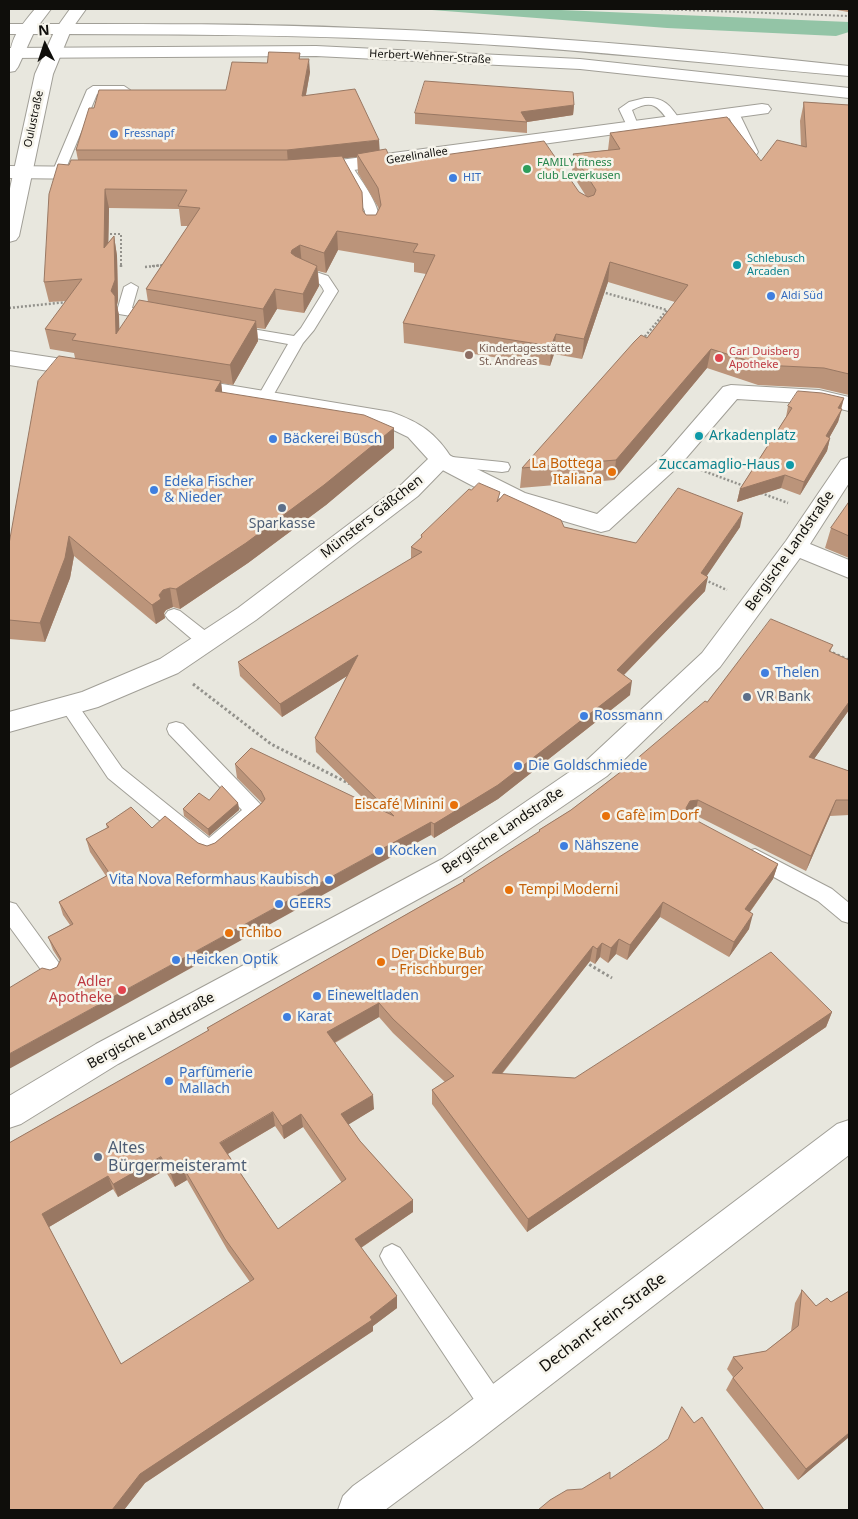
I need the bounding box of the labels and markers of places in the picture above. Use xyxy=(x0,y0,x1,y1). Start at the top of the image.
place label: Fressnapf xyxy=(124,127,174,141)
marker: Fressnapf xyxy=(108,128,120,140)
place label: FAMILY fitness club Leverkusen xyxy=(537,156,621,182)
marker: FAMILY fitness club Leverkusen xyxy=(521,163,533,175)
place label: HIT xyxy=(463,171,481,185)
marker: HIT xyxy=(447,172,459,184)
place label: Schlebusch Arcaden xyxy=(747,252,805,278)
marker: Schlebusch Arcaden xyxy=(731,259,743,271)
place label: Aldi Süd xyxy=(781,289,823,303)
marker: Aldi Süd xyxy=(765,290,777,302)
place label: Kindertagesstätte St. Andreas xyxy=(479,342,571,368)
place label: Carl Duisberg Apotheke xyxy=(729,345,799,371)
marker: Kindertagesstätte St. Andreas xyxy=(463,349,475,361)
marker: Carl Duisberg Apotheke xyxy=(713,352,725,364)
place label: Arkadenplatz xyxy=(709,428,796,444)
marker: Arkadenplatz xyxy=(693,430,705,442)
place label: Bäckerei Büsch xyxy=(283,431,383,447)
marker: Bäckerei Büsch xyxy=(267,433,279,445)
place label: La Bottega Italiana xyxy=(531,456,602,488)
place label: Zuccamaglio-Haus xyxy=(659,457,780,473)
marker: Zuccamaglio-Haus xyxy=(784,459,796,471)
marker: La Bottega Italiana xyxy=(606,466,618,478)
place label: Edeka Fischer & Nieder xyxy=(164,474,254,507)
marker: Edeka Fischer & Nieder xyxy=(148,484,160,496)
marker: Sparkasse xyxy=(276,502,288,514)
place label: Sparkasse xyxy=(249,516,315,532)
place label: Thelen xyxy=(775,665,819,681)
marker: Thelen xyxy=(759,667,771,679)
place label: VR Bank xyxy=(757,689,811,705)
marker: VR Bank xyxy=(741,691,753,703)
place label: Rossmann xyxy=(594,708,663,724)
marker: Rossmann xyxy=(578,710,590,722)
place label: Die Goldschmiede xyxy=(528,758,647,774)
marker: Die Goldschmiede xyxy=(512,760,524,772)
place label: Eiscafé Minini xyxy=(354,797,444,813)
marker: Eiscafé Minini xyxy=(448,799,460,811)
place label: Cafè im Dorf xyxy=(616,808,699,824)
marker: Cafè im Dorf xyxy=(600,810,612,822)
place label: Nähszene xyxy=(574,838,639,854)
marker: Nähszene xyxy=(558,840,570,852)
place label: Kocken xyxy=(389,843,437,859)
marker: Kocken xyxy=(373,845,385,857)
place label: Vita Nova Reformhaus Kaubisch xyxy=(109,872,319,888)
marker: Vita Nova Reformhaus Kaubisch xyxy=(323,874,335,886)
place label: Tempi Moderni xyxy=(519,882,618,898)
marker: Tempi Moderni xyxy=(503,884,515,896)
place label: GEERS xyxy=(289,896,331,912)
marker: GEERS xyxy=(273,898,285,910)
place label: Tchibo xyxy=(239,925,282,941)
marker: Tchibo xyxy=(223,927,235,939)
place label: Der Dicke Bub - Frischburger xyxy=(391,946,484,979)
place label: Heicken Optik xyxy=(186,952,278,968)
marker: Heicken Optik xyxy=(170,954,182,966)
marker: Der Dicke Bub - Frischburger xyxy=(375,956,387,968)
place label: Adler Apotheke xyxy=(49,974,112,1006)
marker: Adler Apotheke xyxy=(116,984,128,996)
place label: Eineweltladen xyxy=(327,988,419,1004)
marker: Eineweltladen xyxy=(311,990,323,1002)
place label: Karat xyxy=(297,1009,332,1025)
marker: Karat xyxy=(281,1011,293,1023)
place label: Parfümerie Mallach xyxy=(179,1065,253,1098)
marker: Parfümerie Mallach xyxy=(163,1075,175,1087)
place label: Altes Bürgermeisteramt xyxy=(108,1138,247,1176)
marker: Altes Bürgermeisteramt xyxy=(92,1151,104,1163)

